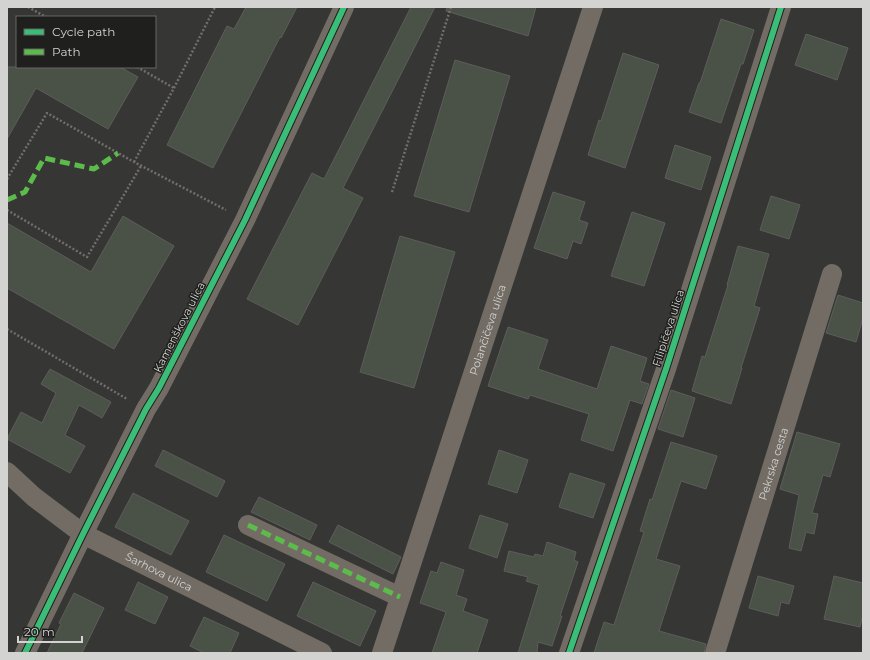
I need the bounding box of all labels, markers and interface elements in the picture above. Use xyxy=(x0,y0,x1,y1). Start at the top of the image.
legend xyxy=(16,16,156,68)
text: Cycle path xyxy=(52,24,115,39)
text: Path xyxy=(52,44,81,59)
street label: Kamenškova ulica xyxy=(150,280,208,374)
street label: Polančičeva ulica xyxy=(466,283,509,377)
street label: Filipičeva ulica xyxy=(649,288,687,368)
street label: Pekrska cesta xyxy=(756,426,791,502)
street label: Šarhova ulica xyxy=(123,549,195,594)
scale bar xyxy=(18,618,82,644)
text: 20 m xyxy=(24,624,55,639)

